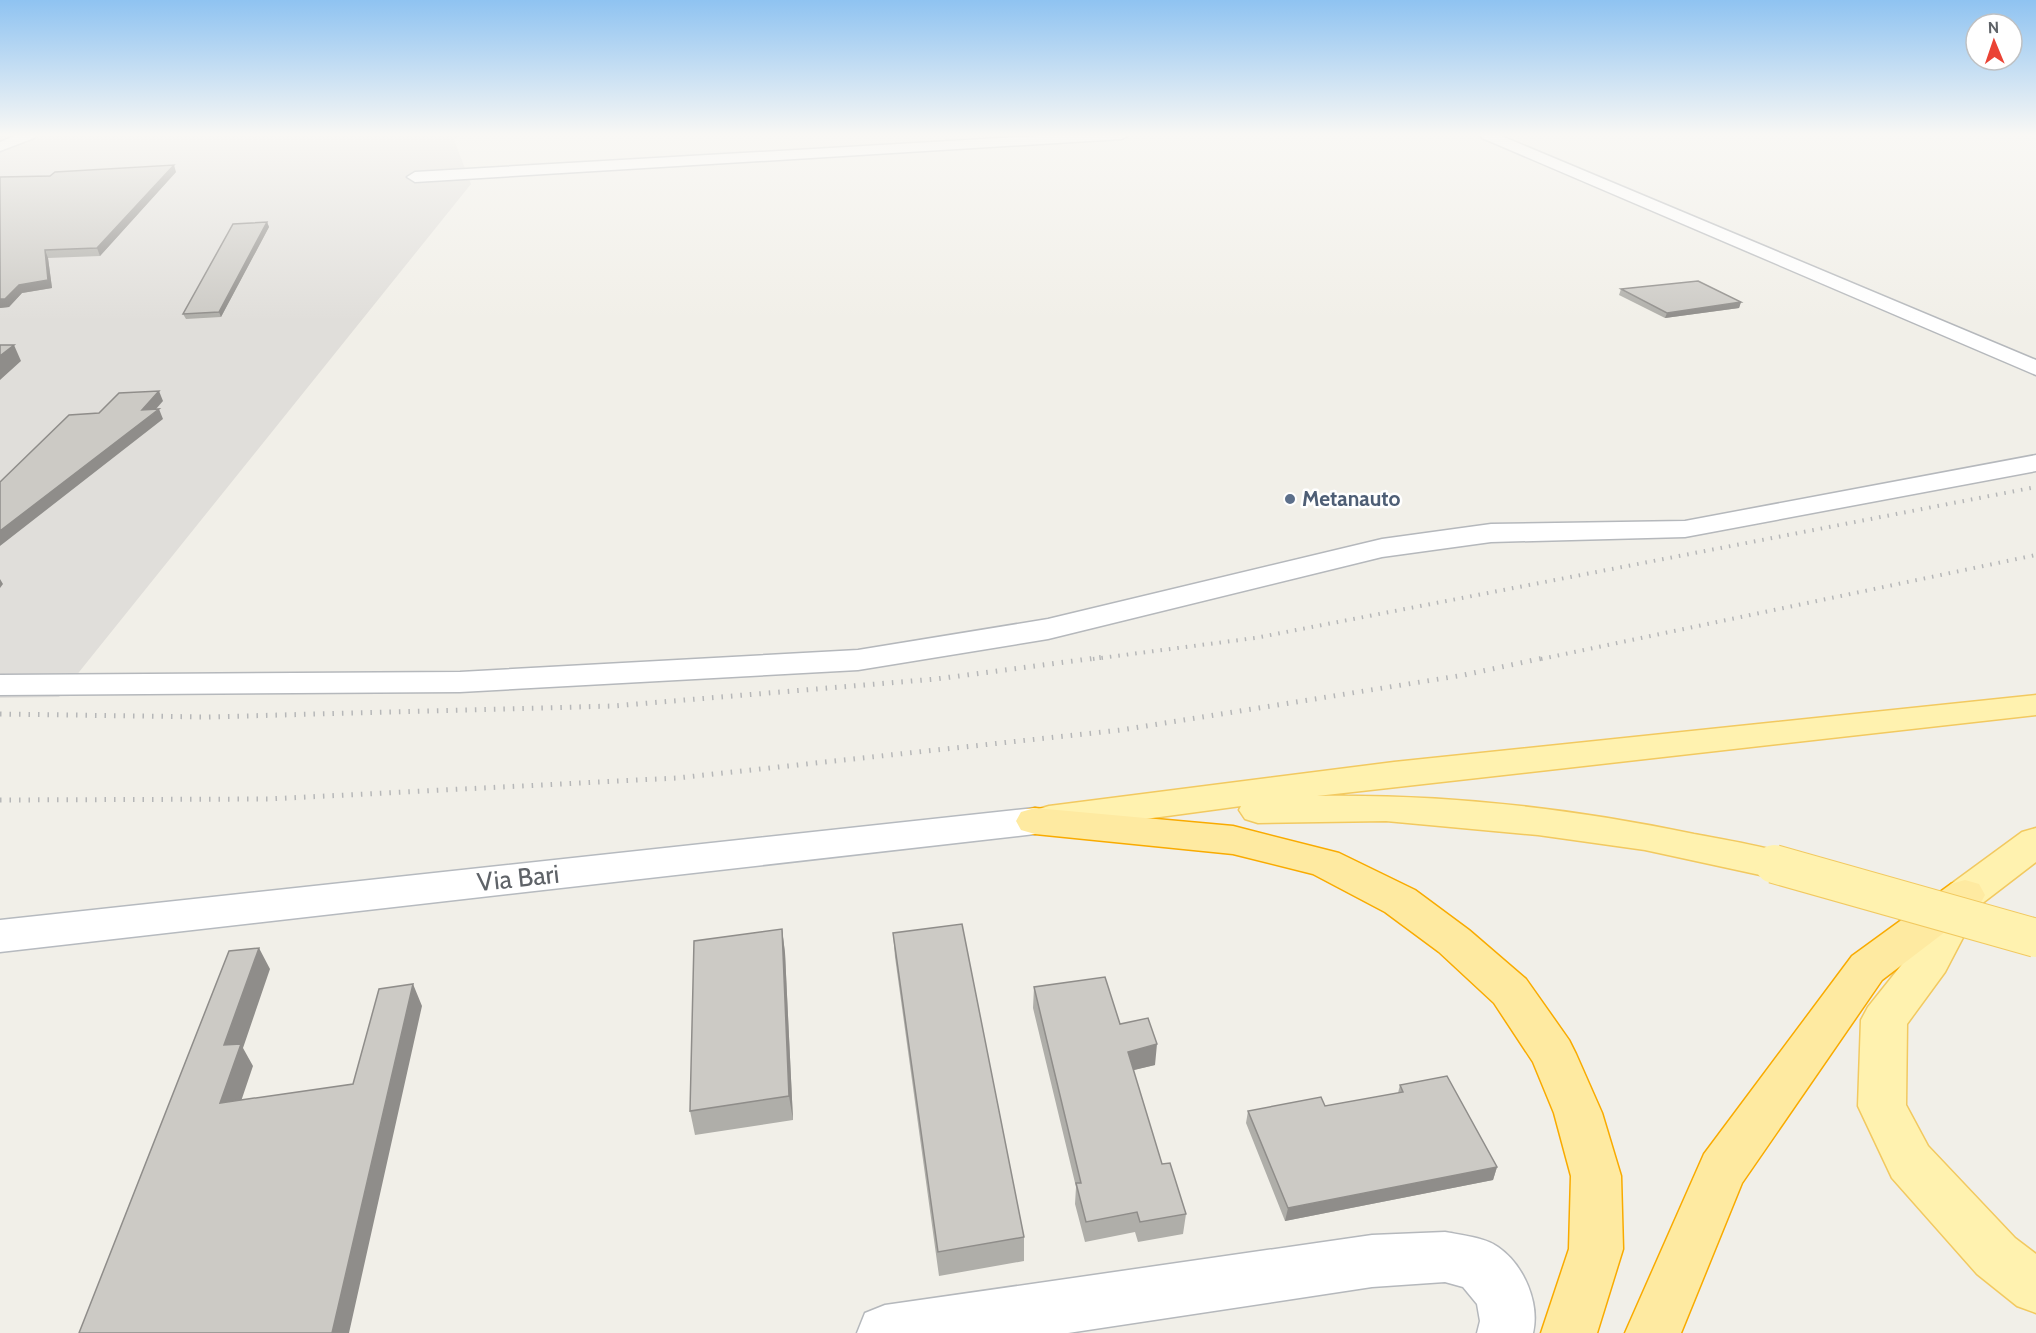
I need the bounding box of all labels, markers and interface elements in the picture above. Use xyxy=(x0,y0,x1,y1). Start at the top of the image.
north arrow xyxy=(1964,12,2024,72)
text: N xyxy=(1988,18,1999,37)
place label: Metanauto xyxy=(1302,486,1400,511)
marker: Metanauto xyxy=(1283,492,1297,506)
street label: Via Bari xyxy=(475,858,561,898)

